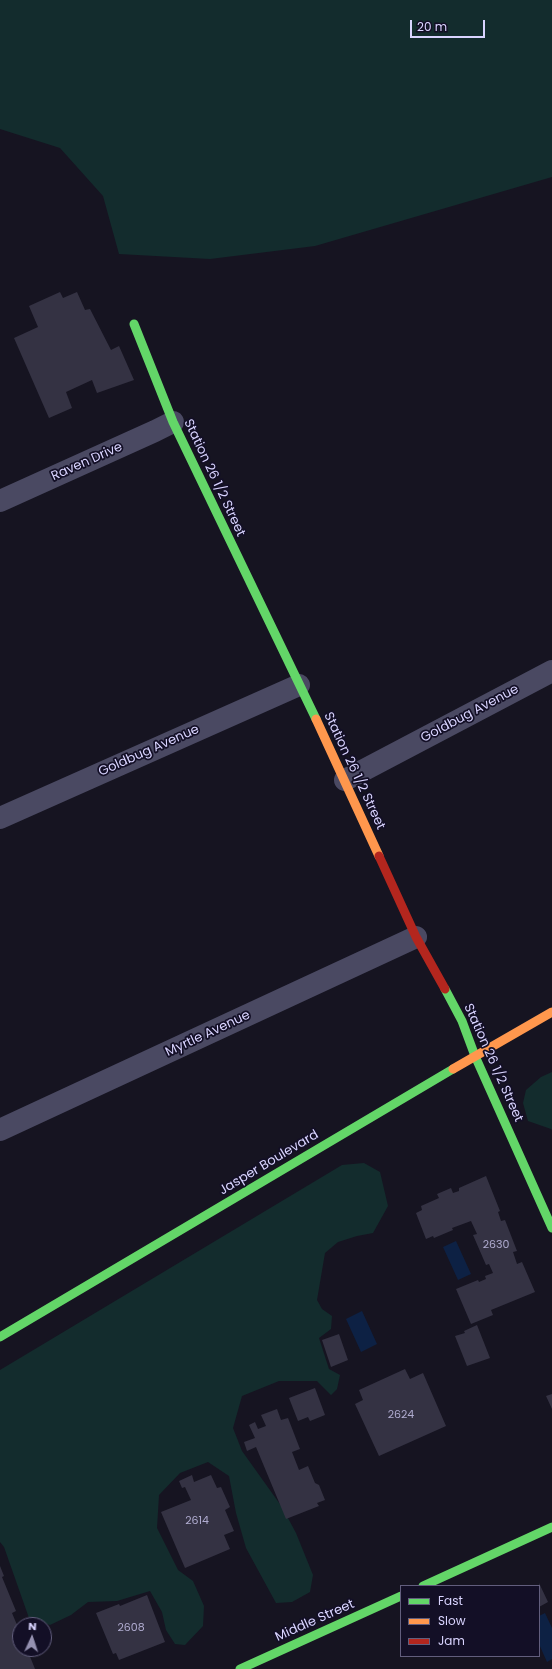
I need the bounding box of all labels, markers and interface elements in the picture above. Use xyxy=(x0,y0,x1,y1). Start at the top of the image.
scale bar xyxy=(412,12,487,38)
text: 20 m xyxy=(417,18,447,35)
street label: Station 26 1/2 Street xyxy=(180,417,248,539)
street label: Raven Drive xyxy=(49,439,125,485)
street label: Goldbug Avenue xyxy=(418,682,522,746)
street label: Station 26 1/2 Street xyxy=(320,710,388,832)
street label: Goldbug Avenue xyxy=(96,722,202,780)
street label: Station 26 1/2 Street xyxy=(460,1001,526,1125)
street label: Myrtle Avenue xyxy=(163,1008,253,1060)
street label: Jasper Boulevard xyxy=(216,1127,322,1199)
house number: 2630 xyxy=(483,1238,509,1252)
house number: 2624 xyxy=(388,1408,414,1422)
house number: 2614 xyxy=(185,1514,209,1528)
legend xyxy=(400,1585,540,1657)
text: Fast xyxy=(438,1592,463,1609)
street label: Middle Street xyxy=(273,1597,357,1645)
text: Slow xyxy=(438,1612,466,1629)
north arrow xyxy=(12,1617,52,1657)
text: N xyxy=(28,1618,37,1634)
house number: 2608 xyxy=(117,1621,145,1635)
text: Jam xyxy=(438,1632,465,1649)

